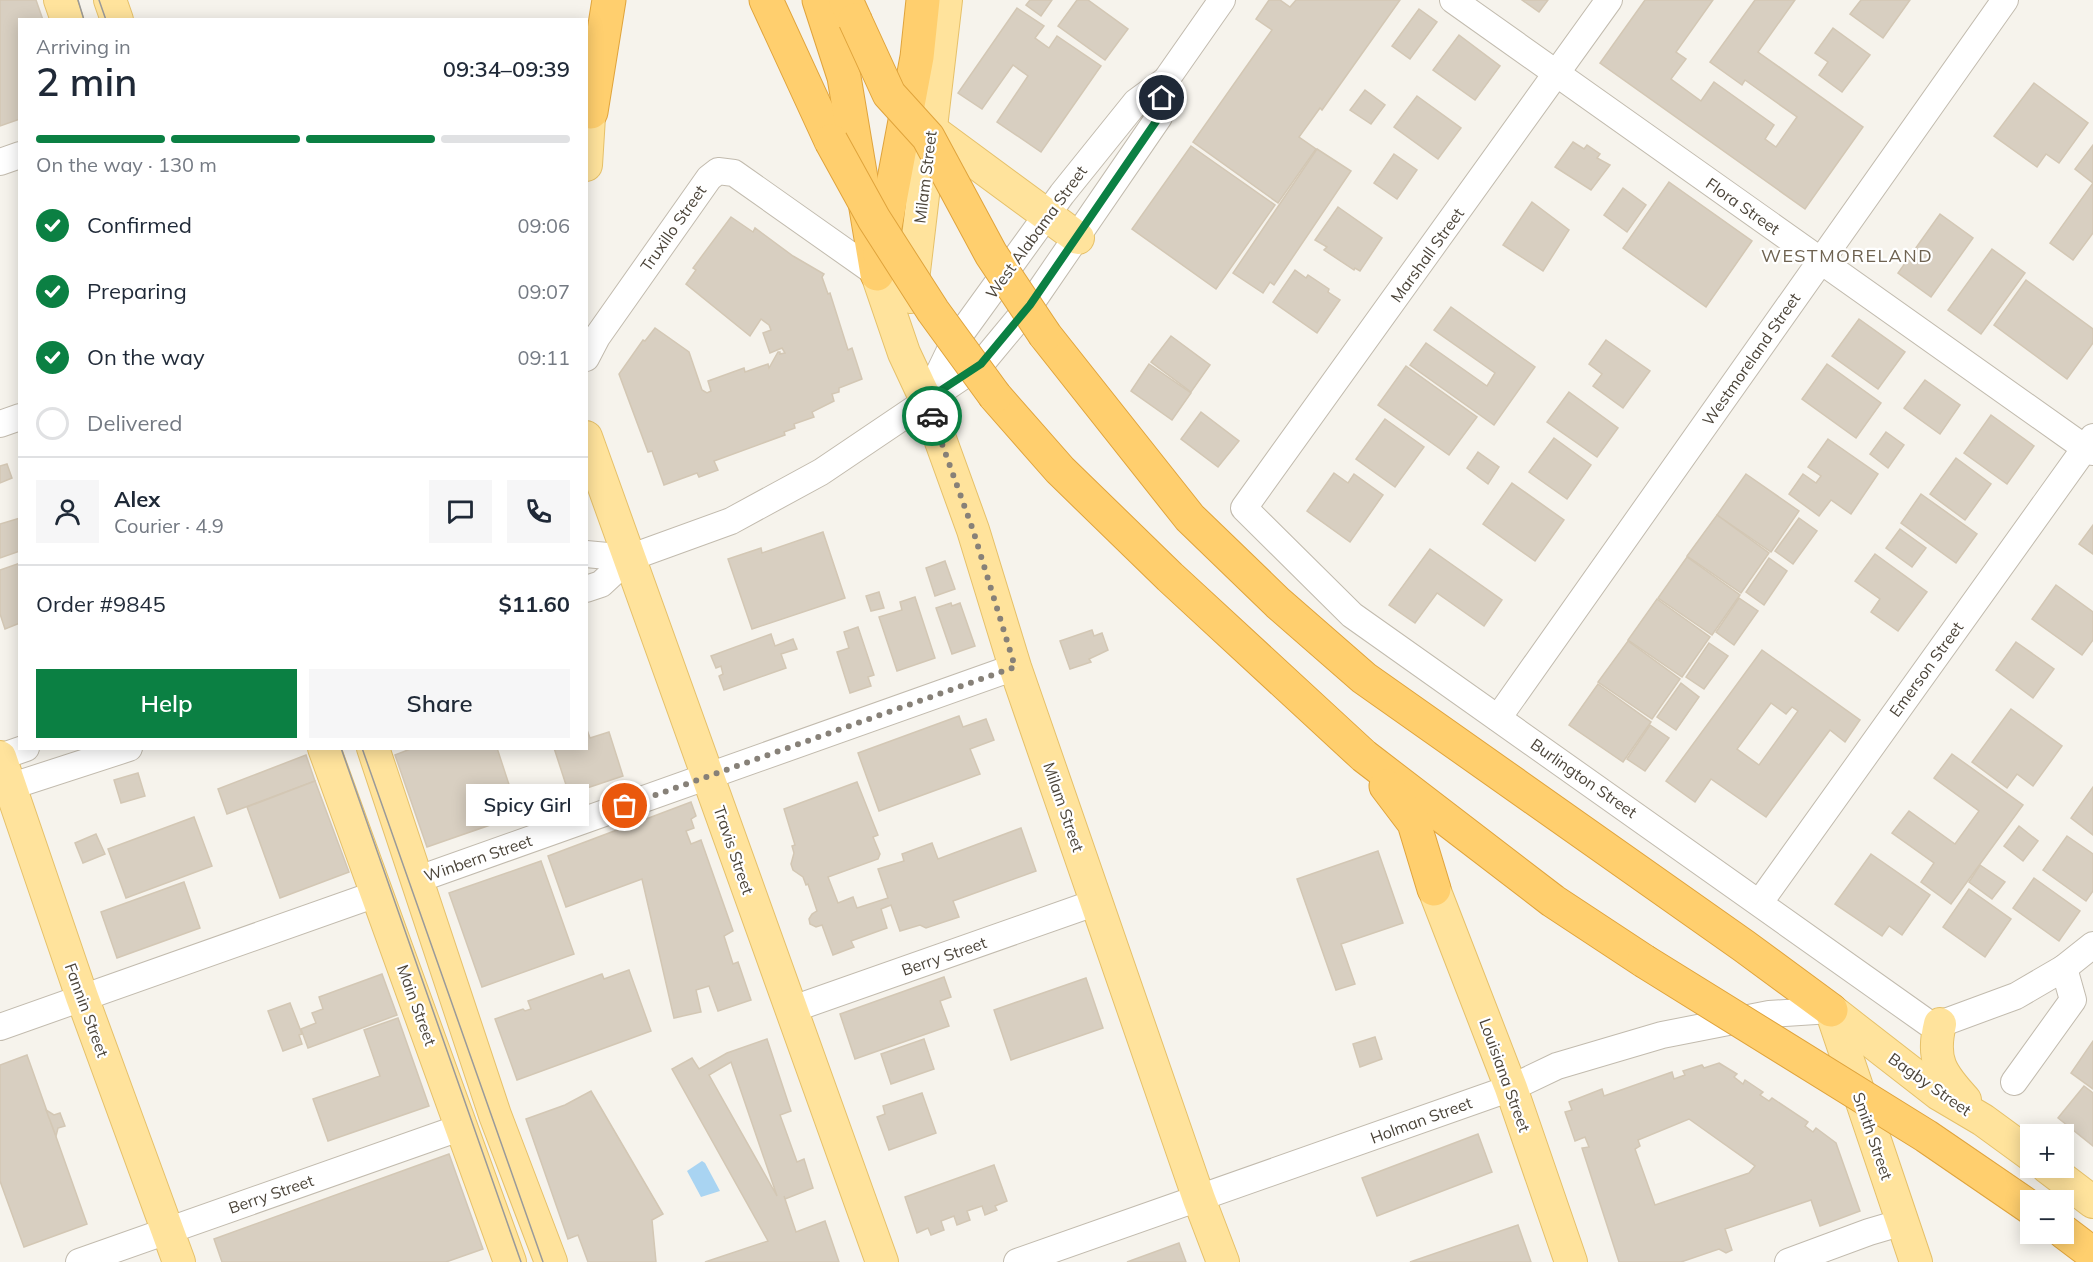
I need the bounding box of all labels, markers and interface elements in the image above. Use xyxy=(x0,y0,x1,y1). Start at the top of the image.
text: Arriving in xyxy=(36,34,131,59)
text: 09:34–09:39 xyxy=(443,55,570,83)
text: 2 min xyxy=(36,57,137,106)
pin xyxy=(1136,72,1187,123)
icon: home xyxy=(1145,81,1178,114)
street label: Milam Street xyxy=(909,129,941,225)
text: On the way · 130 m xyxy=(36,152,217,177)
street label: West Alabama Street xyxy=(981,161,1091,302)
street label: Flora Street xyxy=(1702,173,1784,239)
street label: Truxillo Street xyxy=(636,181,710,275)
street label: Marshall Street xyxy=(1386,203,1468,306)
icon: check xyxy=(36,209,69,242)
text: Confirmed xyxy=(87,211,192,239)
text: 09:06 xyxy=(517,213,570,238)
district label: WESTMORELAND xyxy=(1761,244,1933,267)
icon: check xyxy=(36,275,69,308)
text: Preparing xyxy=(87,277,187,305)
text: 09:07 xyxy=(517,279,570,304)
street label: Westmoreland Street xyxy=(1698,288,1805,429)
icon: check xyxy=(36,341,69,374)
text: On the way xyxy=(87,343,205,371)
text: 09:11 xyxy=(517,345,570,370)
courier xyxy=(902,386,962,446)
icon: car xyxy=(916,400,949,433)
text: Delivered xyxy=(87,409,182,437)
button: person xyxy=(36,480,99,543)
button: chat xyxy=(429,480,492,543)
button: phone xyxy=(507,480,570,543)
text: Alex xyxy=(114,485,160,513)
text: Courier · 4.9 xyxy=(114,513,224,538)
text: Order #9845 xyxy=(36,590,166,618)
text: $11.60 xyxy=(499,590,570,618)
street label: Emerson Street xyxy=(1885,617,1967,720)
button: Help xyxy=(36,669,297,738)
button: Share xyxy=(309,669,570,738)
street label: Burlington Street xyxy=(1527,734,1641,822)
street label: Milam Street xyxy=(1039,760,1089,855)
pin xyxy=(599,780,650,831)
callout: Spicy Girl xyxy=(466,785,589,827)
icon: bag xyxy=(608,789,641,822)
text: Spicy Girl xyxy=(483,792,572,817)
street label: Travis Street xyxy=(710,803,759,897)
street label: Winbern Street xyxy=(421,830,535,886)
street label: Berry Street xyxy=(899,932,990,980)
street label: Fannin Street xyxy=(61,960,113,1060)
street label: Main Street xyxy=(393,962,441,1049)
street label: Louisiana Street xyxy=(1475,1015,1535,1135)
street label: Bagby Street xyxy=(1885,1048,1976,1120)
street label: Smith Street xyxy=(1849,1090,1897,1183)
street label: Holman Street xyxy=(1367,1092,1475,1148)
map controls xyxy=(2020,1124,2074,1244)
button: + xyxy=(2020,1124,2074,1178)
street label: Berry Street xyxy=(226,1170,317,1218)
button: − xyxy=(2020,1190,2074,1244)

